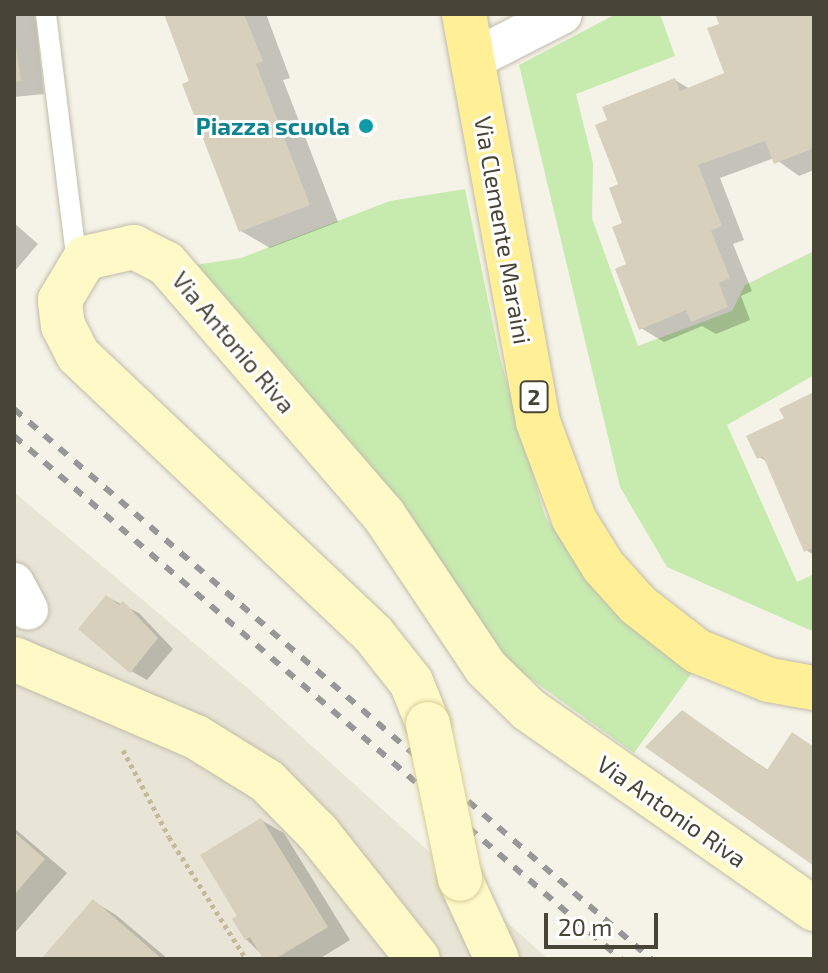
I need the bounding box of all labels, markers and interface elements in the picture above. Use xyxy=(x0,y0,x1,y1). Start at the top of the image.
place label: Piazza scuola xyxy=(196,112,350,140)
street label: Via Clemente Maraini xyxy=(469,114,537,346)
marker: Piazza scuola xyxy=(357,117,375,135)
street label: Via Antonio Riva xyxy=(166,265,302,419)
road number: 2 xyxy=(518,379,550,415)
street label: Via Antonio Riva xyxy=(592,749,752,873)
scale bar xyxy=(548,897,662,947)
text: 20 m xyxy=(558,912,612,941)

